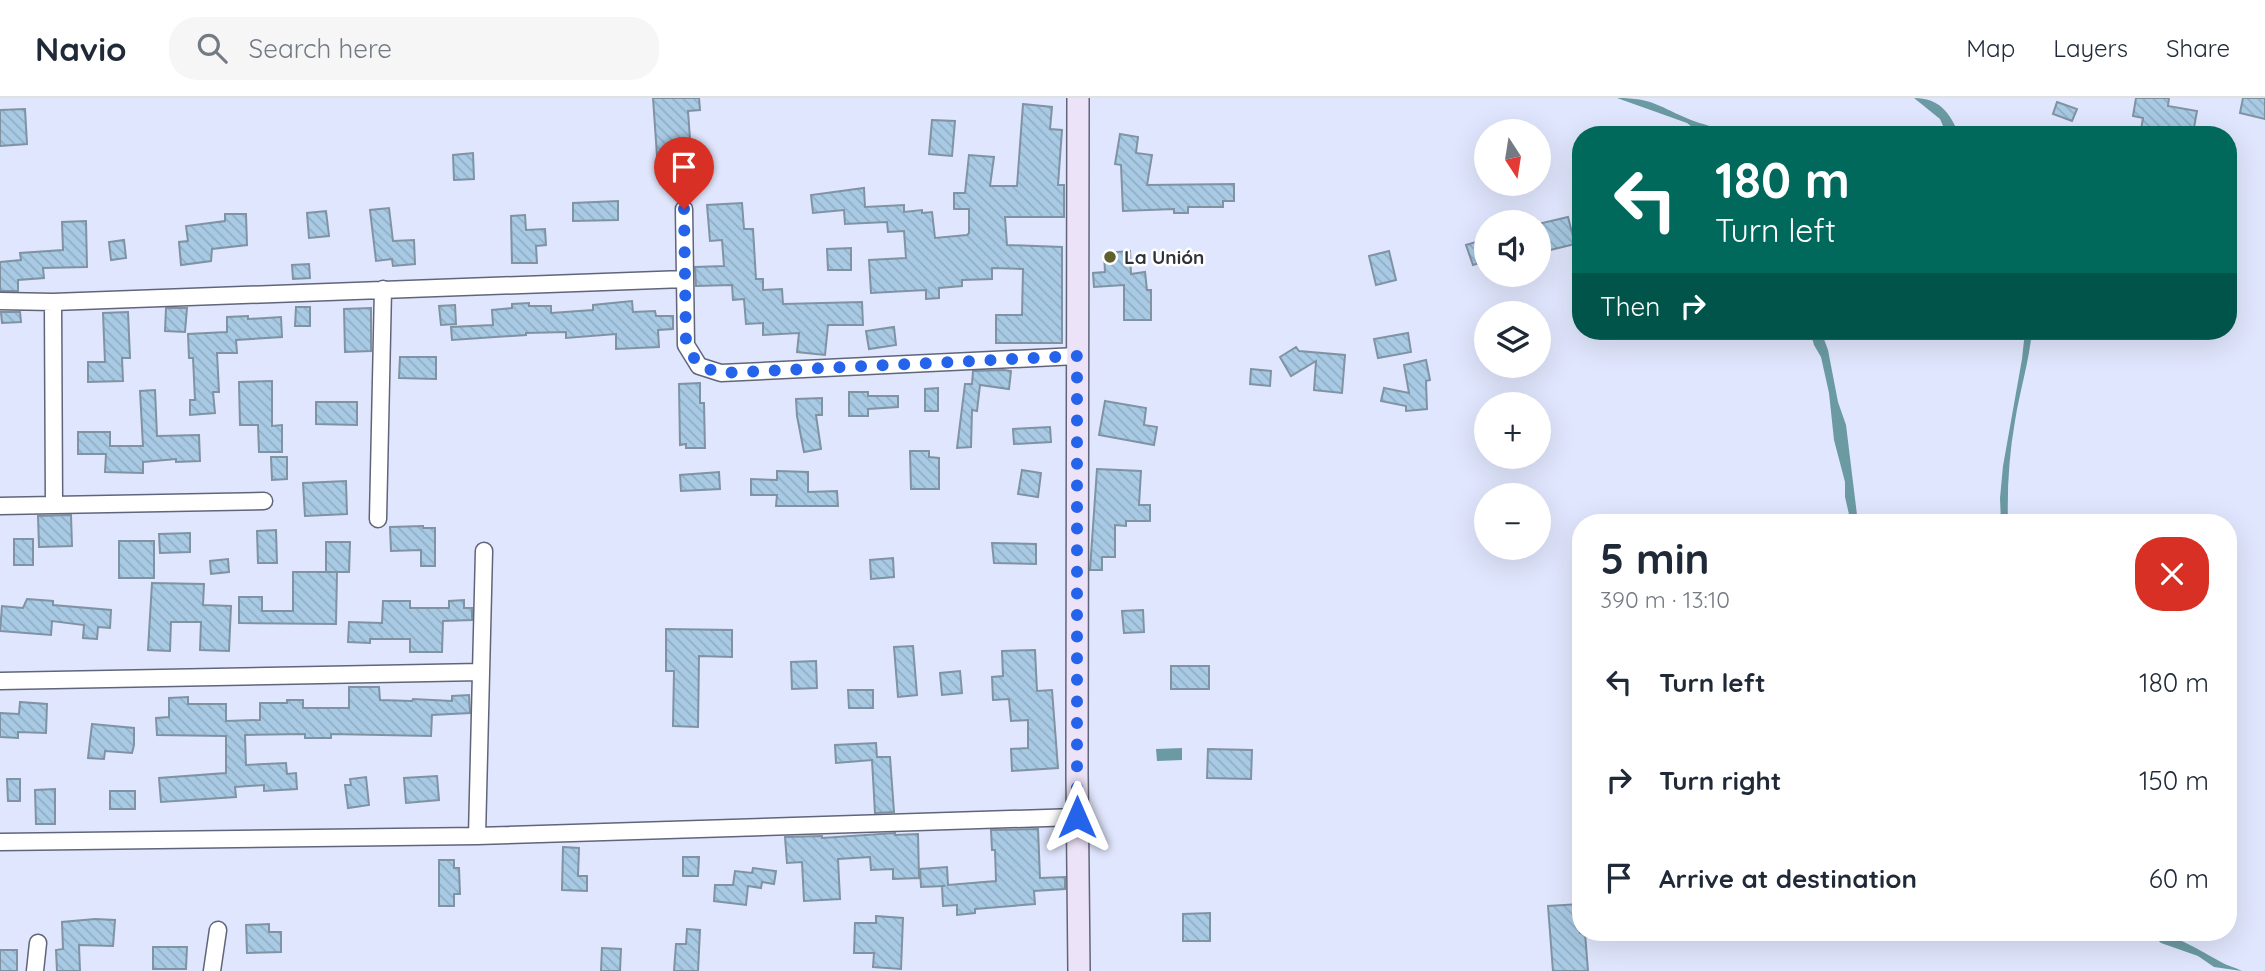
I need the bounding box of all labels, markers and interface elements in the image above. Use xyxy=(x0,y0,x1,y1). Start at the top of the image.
search box xyxy=(169,17,659,80)
text: Navio xyxy=(35,28,127,69)
icon: search xyxy=(193,29,231,67)
text: Search here xyxy=(249,32,392,65)
text: Map xyxy=(1966,33,2015,63)
text: Layers xyxy=(2053,33,2128,63)
text: Share xyxy=(2166,33,2230,63)
north arrow xyxy=(1474,119,1550,196)
map controls xyxy=(1474,119,1551,560)
pin xyxy=(654,137,714,209)
icon: arrive xyxy=(665,148,703,186)
text: 180 m xyxy=(1715,149,1850,210)
icon: left xyxy=(1600,154,1691,245)
button: sound xyxy=(1474,210,1551,287)
text: Turn left xyxy=(1715,210,1836,250)
place label: La Unión xyxy=(1124,245,1204,269)
marker: La Unión xyxy=(1102,249,1118,265)
icon: right xyxy=(1674,287,1712,325)
text: Then xyxy=(1600,290,1660,323)
button: layers xyxy=(1474,301,1551,378)
button: + xyxy=(1474,392,1551,469)
button: − xyxy=(1474,483,1551,560)
text: 5 min xyxy=(1600,532,1710,585)
button: close xyxy=(2135,537,2209,611)
text: 390 m · 13:10 xyxy=(1600,585,1730,614)
icon: left xyxy=(1600,663,1638,701)
text: Turn left xyxy=(1659,666,1766,699)
text: 180 m xyxy=(2139,666,2209,699)
icon: right xyxy=(1600,761,1638,799)
text: Turn right xyxy=(1659,764,1781,797)
text: 150 m xyxy=(2139,764,2209,797)
position arrow xyxy=(1040,780,1114,854)
icon: arrive xyxy=(1600,859,1638,897)
text: Arrive at destination xyxy=(1659,862,1917,895)
text: 60 m xyxy=(2149,862,2209,895)

